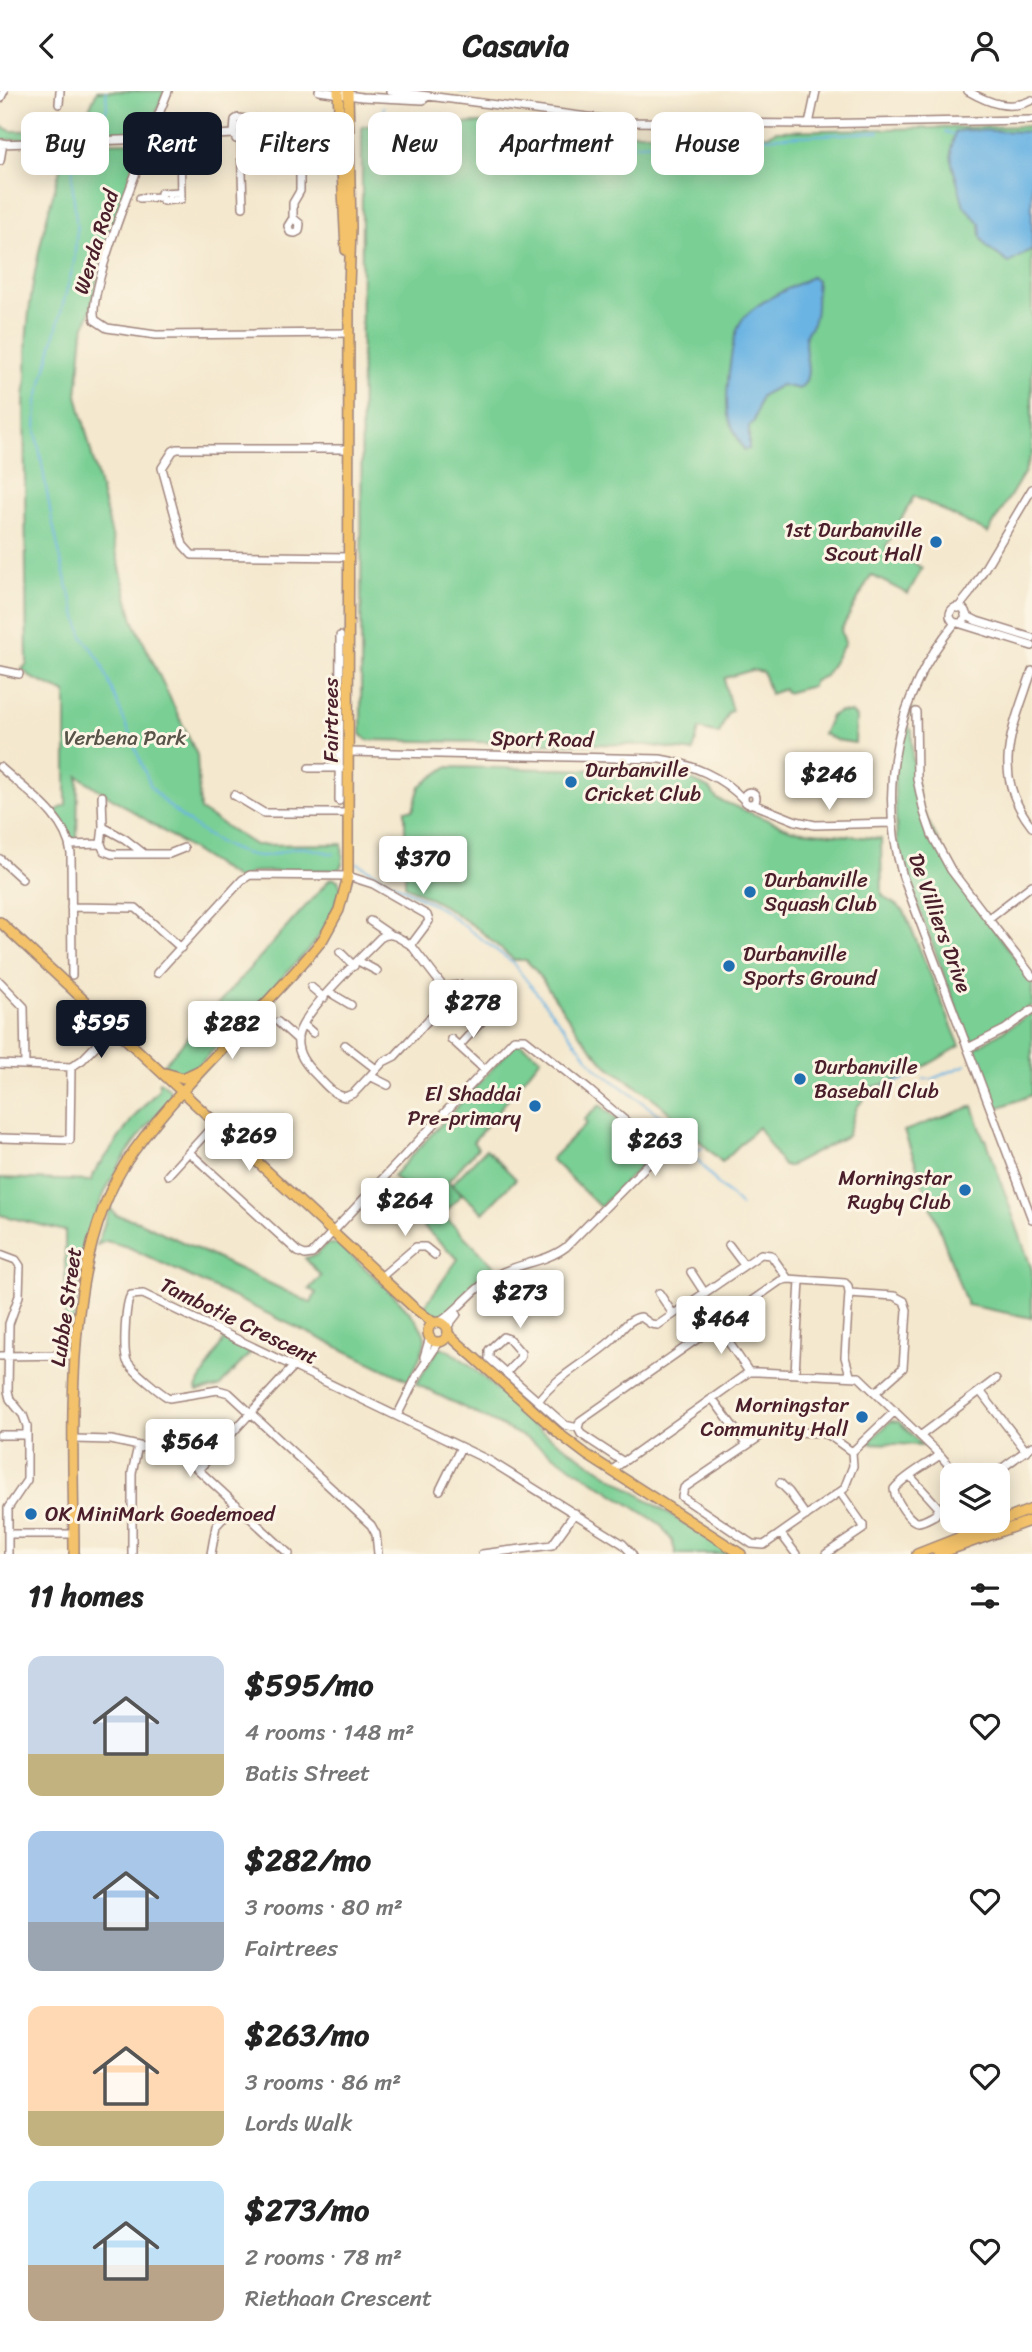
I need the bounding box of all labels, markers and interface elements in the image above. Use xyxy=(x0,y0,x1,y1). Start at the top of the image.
text: Casavia xyxy=(463,17,569,74)
icon: back xyxy=(28,27,66,65)
icon: person xyxy=(966,27,1004,65)
chip: Buy xyxy=(21,112,109,175)
chip: Rent xyxy=(123,112,222,175)
chip: Filters xyxy=(236,112,354,175)
chip: New xyxy=(368,112,462,175)
chip: Apartment xyxy=(476,112,637,175)
chip: House xyxy=(651,112,764,175)
street label: Werda Road xyxy=(62,183,130,299)
place label: 1st Durbanville Scout Hall xyxy=(785,511,923,573)
marker: 1st Durbanville Scout Hall xyxy=(928,534,944,550)
street label: Fairtrees xyxy=(312,677,350,762)
park label: Verbena Park xyxy=(64,719,186,757)
street label: Sport Road xyxy=(490,719,595,759)
place label: Durbanville Cricket Club xyxy=(585,751,701,813)
pin: $246 xyxy=(788,753,870,812)
text: $246 xyxy=(801,754,857,795)
marker: Durbanville Cricket Club xyxy=(563,774,579,790)
pin: $370 xyxy=(382,837,464,896)
text: $370 xyxy=(395,838,451,879)
street label: De Villiers Drive xyxy=(897,848,983,998)
place label: Durbanville Squash Club xyxy=(764,861,877,923)
marker: Durbanville Squash Club xyxy=(742,884,758,900)
place label: Durbanville Sports Ground xyxy=(743,935,878,997)
marker: Durbanville Sports Ground xyxy=(721,958,737,974)
pin: $278 xyxy=(432,981,514,1040)
text: $278 xyxy=(445,982,501,1023)
pin: $595 xyxy=(60,1000,142,1060)
text: $595 xyxy=(72,1002,130,1043)
pin: $282 xyxy=(191,1002,273,1061)
text: $282 xyxy=(204,1003,260,1044)
place label: Durbanville Baseball Club xyxy=(814,1048,939,1110)
marker: Durbanville Baseball Club xyxy=(792,1071,808,1087)
place label: El Shaddai Pre-primary xyxy=(408,1075,522,1137)
marker: El Shaddai Pre-primary xyxy=(527,1098,543,1114)
pin: $269 xyxy=(208,1114,290,1173)
text: $269 xyxy=(221,1115,277,1156)
pin: $263 xyxy=(614,1119,696,1178)
text: $263 xyxy=(628,1120,682,1161)
place label: Morningstar Rugby Club xyxy=(838,1159,952,1221)
pin: $264 xyxy=(364,1179,446,1238)
text: $264 xyxy=(377,1180,433,1221)
marker: Morningstar Rugby Club xyxy=(957,1182,973,1198)
street label: Lubbe Street xyxy=(39,1245,93,1369)
street label: Tambotie Crescent xyxy=(153,1266,325,1376)
pin: $273 xyxy=(479,1271,561,1330)
text: $273 xyxy=(493,1272,547,1313)
pin: $464 xyxy=(680,1297,762,1356)
text: $464 xyxy=(692,1298,750,1339)
place label: Morningstar Community Hall xyxy=(701,1386,849,1448)
marker: Morningstar Community Hall xyxy=(854,1409,870,1425)
pin: $564 xyxy=(149,1419,231,1479)
text: $564 xyxy=(162,1421,218,1462)
map controls xyxy=(940,1463,1010,1533)
button: layers xyxy=(940,1463,1010,1533)
place label: OK MiniMark Goedemoed xyxy=(45,1495,277,1533)
marker: OK MiniMark Goedemoed xyxy=(23,1506,39,1522)
text: 11 homes xyxy=(28,1569,143,1623)
icon: filters xyxy=(966,1577,1004,1615)
text: $595/mo xyxy=(245,1658,373,1712)
icon: home xyxy=(84,1684,168,1768)
icon: heart xyxy=(966,1707,1004,1745)
text: 4 rooms · 148 m² xyxy=(245,1712,414,1753)
text: Batis Street xyxy=(245,1753,370,1794)
text: $282/mo xyxy=(245,1833,371,1887)
icon: home xyxy=(84,1859,168,1943)
icon: heart xyxy=(966,1882,1004,1920)
text: 3 rooms · 80 m² xyxy=(245,1887,403,1928)
text: Fairtrees xyxy=(245,1928,338,1969)
text: $263/mo xyxy=(245,2008,369,2062)
icon: home xyxy=(84,2034,168,2118)
icon: heart xyxy=(966,2057,1004,2095)
text: 3 rooms · 86 m² xyxy=(245,2062,401,2103)
text: Lords Walk xyxy=(245,2103,353,2144)
text: $273/mo xyxy=(245,2183,369,2237)
icon: home xyxy=(84,2209,168,2293)
icon: heart xyxy=(966,2232,1004,2270)
text: 2 rooms · 78 m² xyxy=(245,2237,402,2278)
text: Riethaan Crescent xyxy=(245,2278,432,2319)

